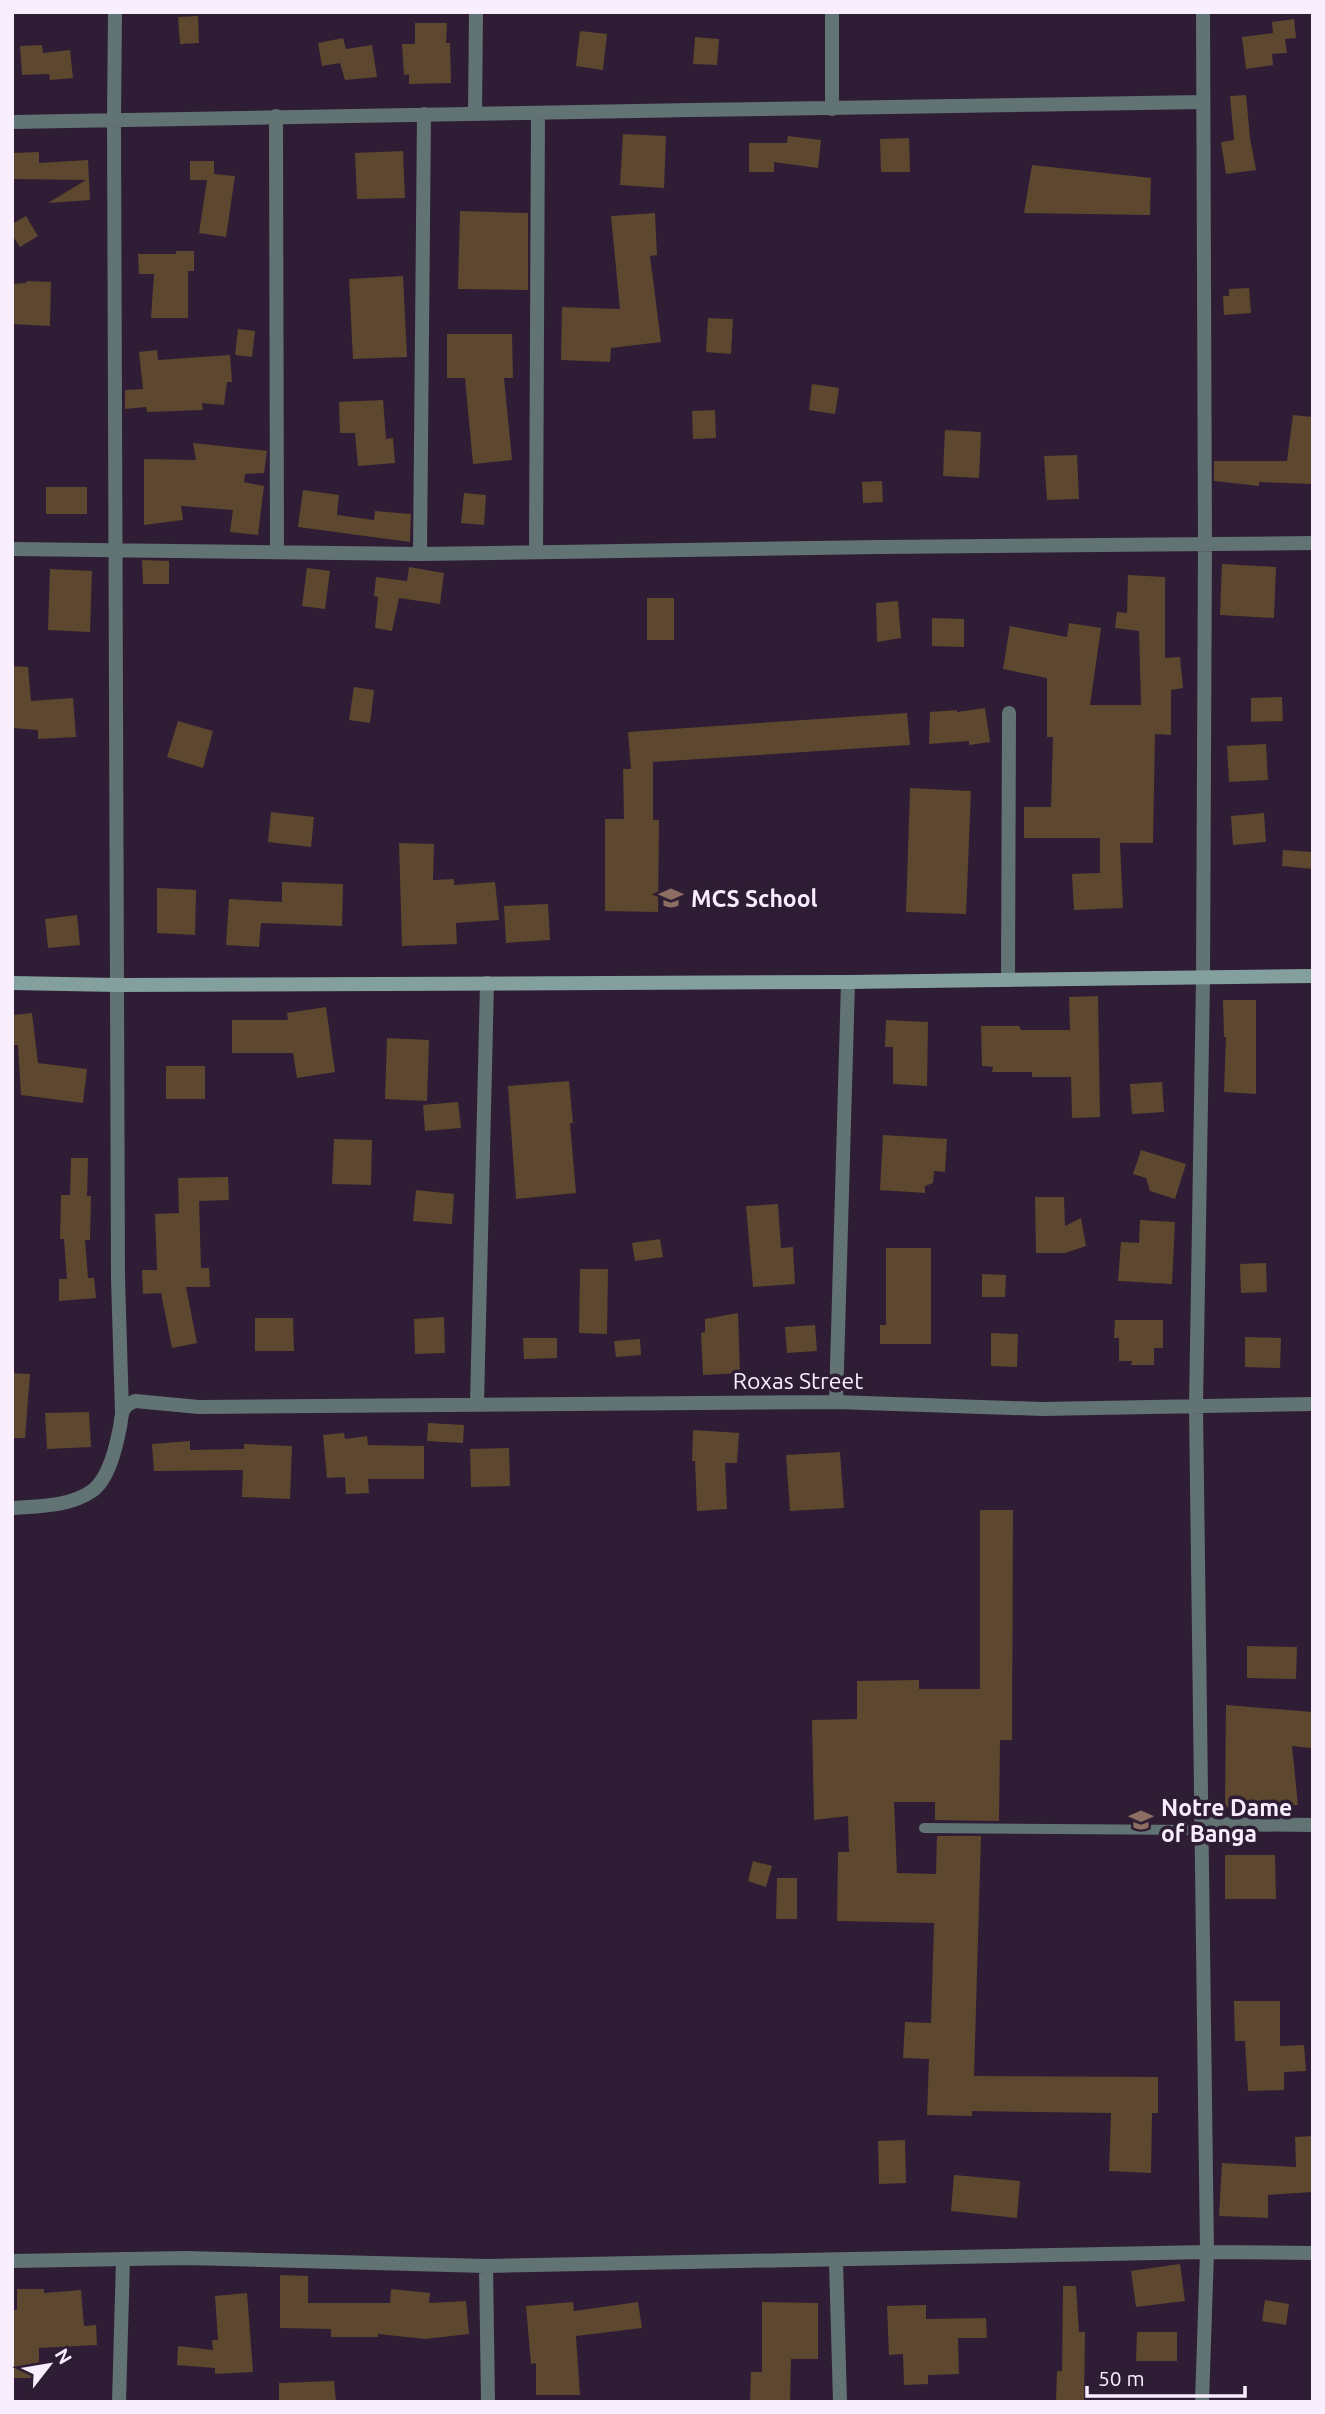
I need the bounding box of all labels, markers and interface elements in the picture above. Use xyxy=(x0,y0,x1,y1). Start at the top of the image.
school or university icon: MCS School xyxy=(657,884,685,912)
place label: MCS School xyxy=(691,886,818,911)
street label: Roxas Street xyxy=(733,1368,863,1393)
place label: Notre Dame of Banga xyxy=(1161,1795,1292,1846)
school or university icon: Notre Dame of Banga xyxy=(1127,1806,1155,1834)
north arrow xyxy=(14,2330,84,2400)
text: N xyxy=(50,2344,77,2368)
scale bar xyxy=(1087,2354,1244,2398)
text: 50 m xyxy=(1098,2366,1145,2390)

